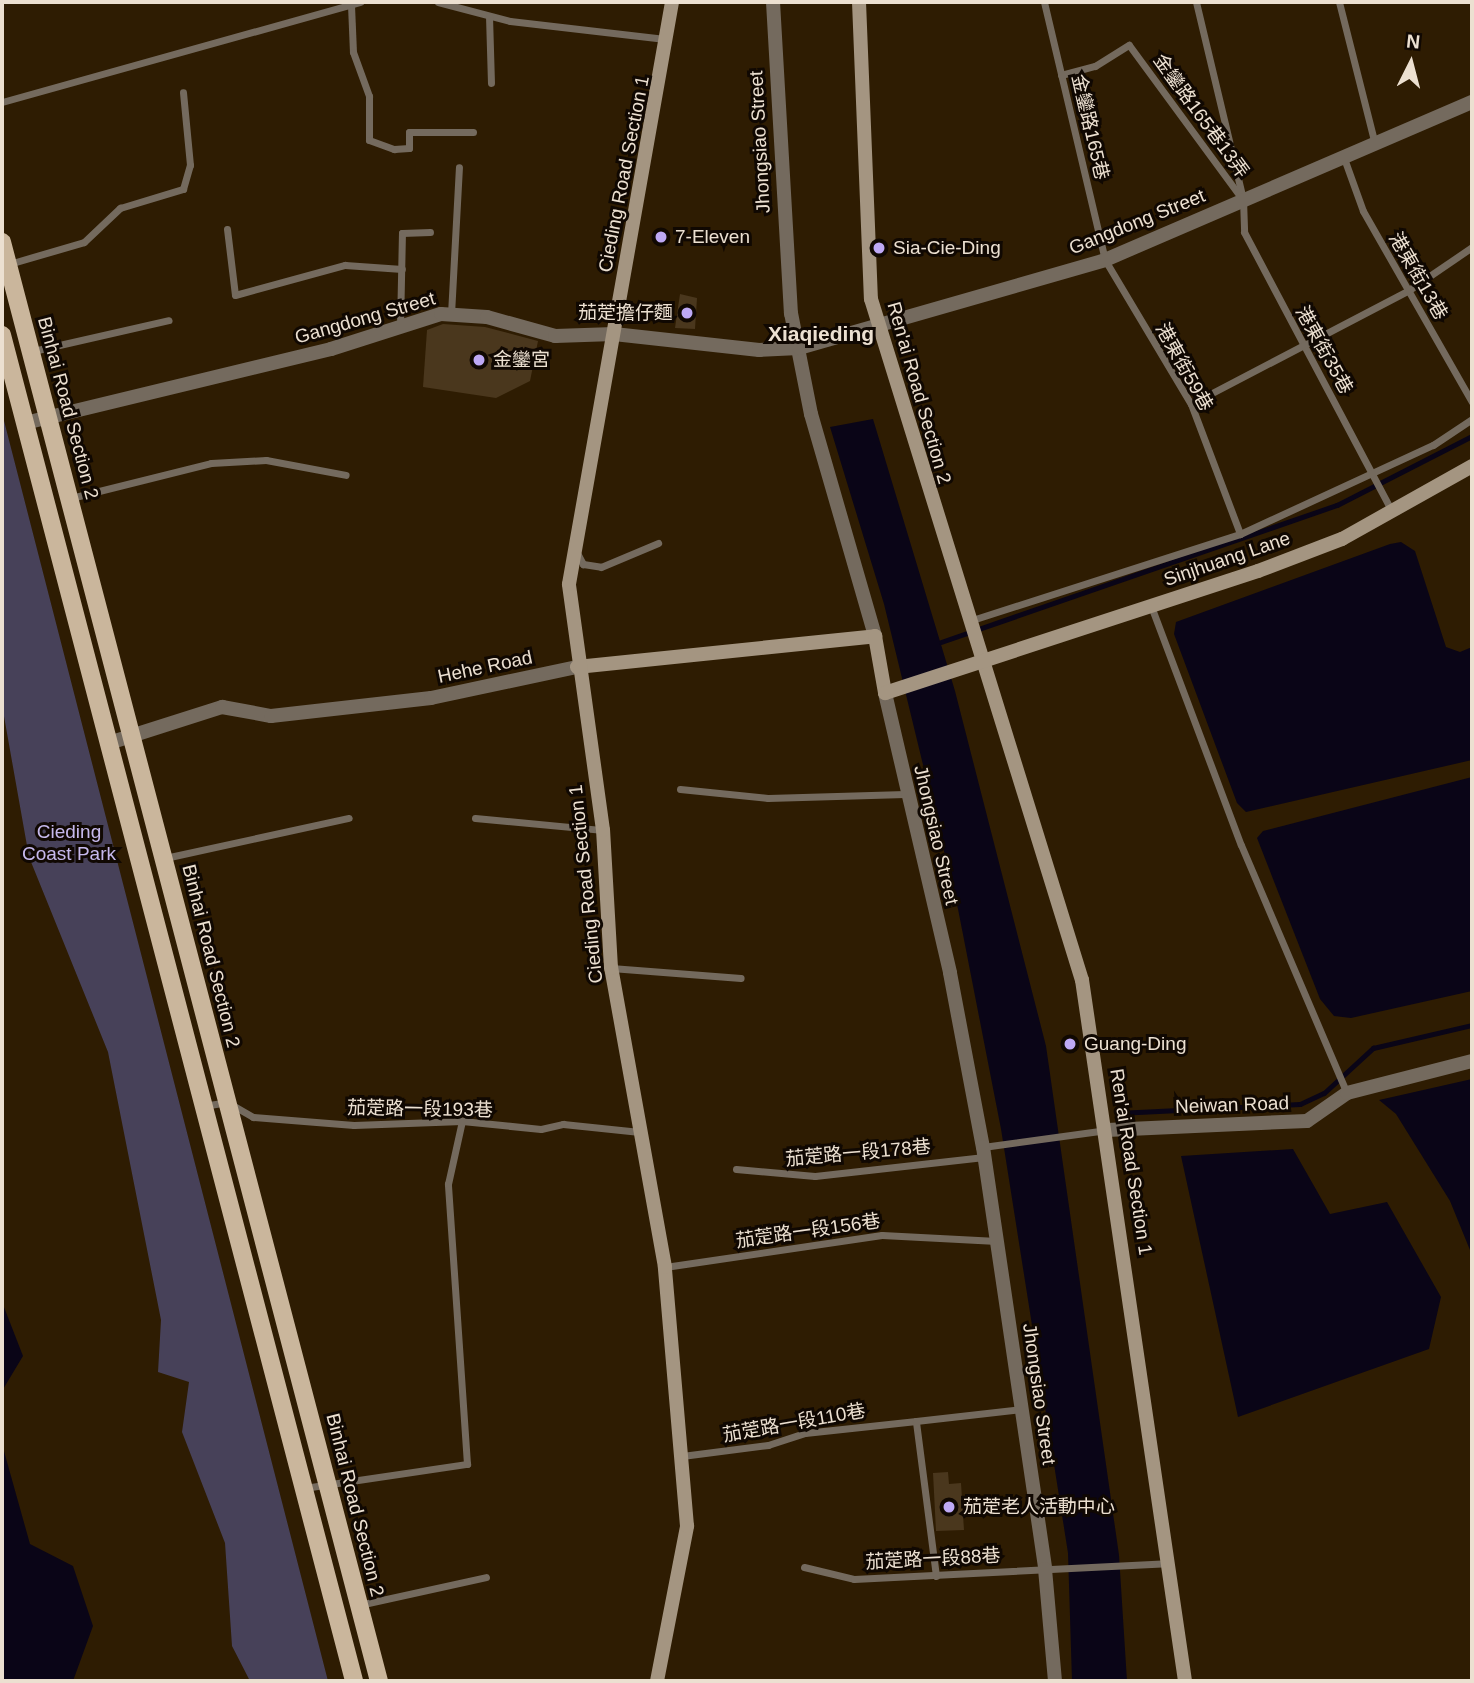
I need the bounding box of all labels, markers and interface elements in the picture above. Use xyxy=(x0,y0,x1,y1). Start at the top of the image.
north arrow xyxy=(1376,28,1446,98)
text: N xyxy=(1405,30,1421,53)
street label: 金鑾路165巷13弄 xyxy=(1148,49,1254,183)
street label: Jhongsiao Street xyxy=(745,70,775,214)
street label: 金鑾路165巷 xyxy=(1067,72,1113,182)
street label: Cieding Road Section 1 xyxy=(594,74,654,274)
street label: Gangdong Street xyxy=(1066,184,1208,260)
place label: 7-Eleven xyxy=(675,226,750,248)
street label: 港東街13巷 xyxy=(1384,228,1452,324)
marker: 7-Eleven xyxy=(653,229,669,245)
place label: Sia-Cie-Ding xyxy=(893,237,1001,259)
marker: Sia-Cie-Ding xyxy=(871,240,887,256)
street label: Gangdong Street xyxy=(292,287,438,349)
street label: Ren'ai Road Section 2 xyxy=(882,299,956,487)
place label: 茄萣擔仔麵 xyxy=(578,302,673,324)
street label: 港東街35巷 xyxy=(1290,302,1358,398)
marker: 茄萣擔仔麵 xyxy=(679,305,695,321)
street label: Binhai Road Section 2 xyxy=(33,314,103,502)
street label: 港東街59巷 xyxy=(1150,319,1218,415)
district label: Xiaqieding xyxy=(768,321,874,347)
place label: 金鑾宮 xyxy=(493,349,550,371)
marker: 金鑾宮 xyxy=(471,352,487,368)
street label: Sinjhuang Lane xyxy=(1161,527,1293,591)
street label: Hehe Road xyxy=(436,646,534,688)
street label: Jhongsiao Street xyxy=(909,763,963,907)
street label: Cieding Road Section 1 xyxy=(564,784,608,984)
park label: Cieding Coast Park xyxy=(22,821,116,865)
street label: Binhai Road Section 2 xyxy=(177,862,245,1050)
place label: Guang-Ding xyxy=(1084,1033,1186,1055)
marker: Guang-Ding xyxy=(1062,1036,1078,1052)
street label: Ren'ai Road Section 1 xyxy=(1105,1067,1157,1257)
street label: Neiwan Road xyxy=(1175,1092,1289,1118)
street label: 茄萣路一段193巷 xyxy=(347,1096,493,1122)
street label: 茄萣路一段178巷 xyxy=(784,1135,932,1171)
street label: 茄萣路一段156巷 xyxy=(734,1210,882,1252)
street label: Jhongsiao Street xyxy=(1018,1322,1060,1466)
street label: 茄萣路一段110巷 xyxy=(721,1399,867,1447)
street label: Binhai Road Section 2 xyxy=(321,1411,389,1599)
place label: 茄萣老人活動中心 xyxy=(963,1496,1115,1518)
marker: 茄萣老人活動中心 xyxy=(941,1499,957,1515)
street label: 茄萣路一段88巷 xyxy=(865,1544,1001,1574)

